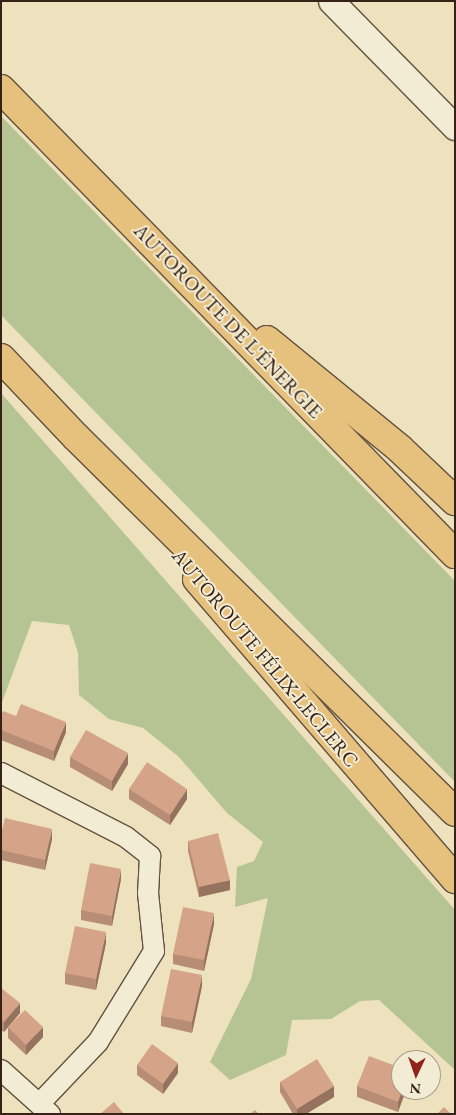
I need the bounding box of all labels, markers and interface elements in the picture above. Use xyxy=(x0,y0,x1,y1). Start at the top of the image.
street label: AUTOROUTE DE L'ÉNERGIE xyxy=(129,219,327,423)
street label: AUTOROUTE FÉLIX-LECLERC xyxy=(167,544,363,772)
north arrow xyxy=(391,1050,441,1100)
text: N xyxy=(409,1080,421,1098)

